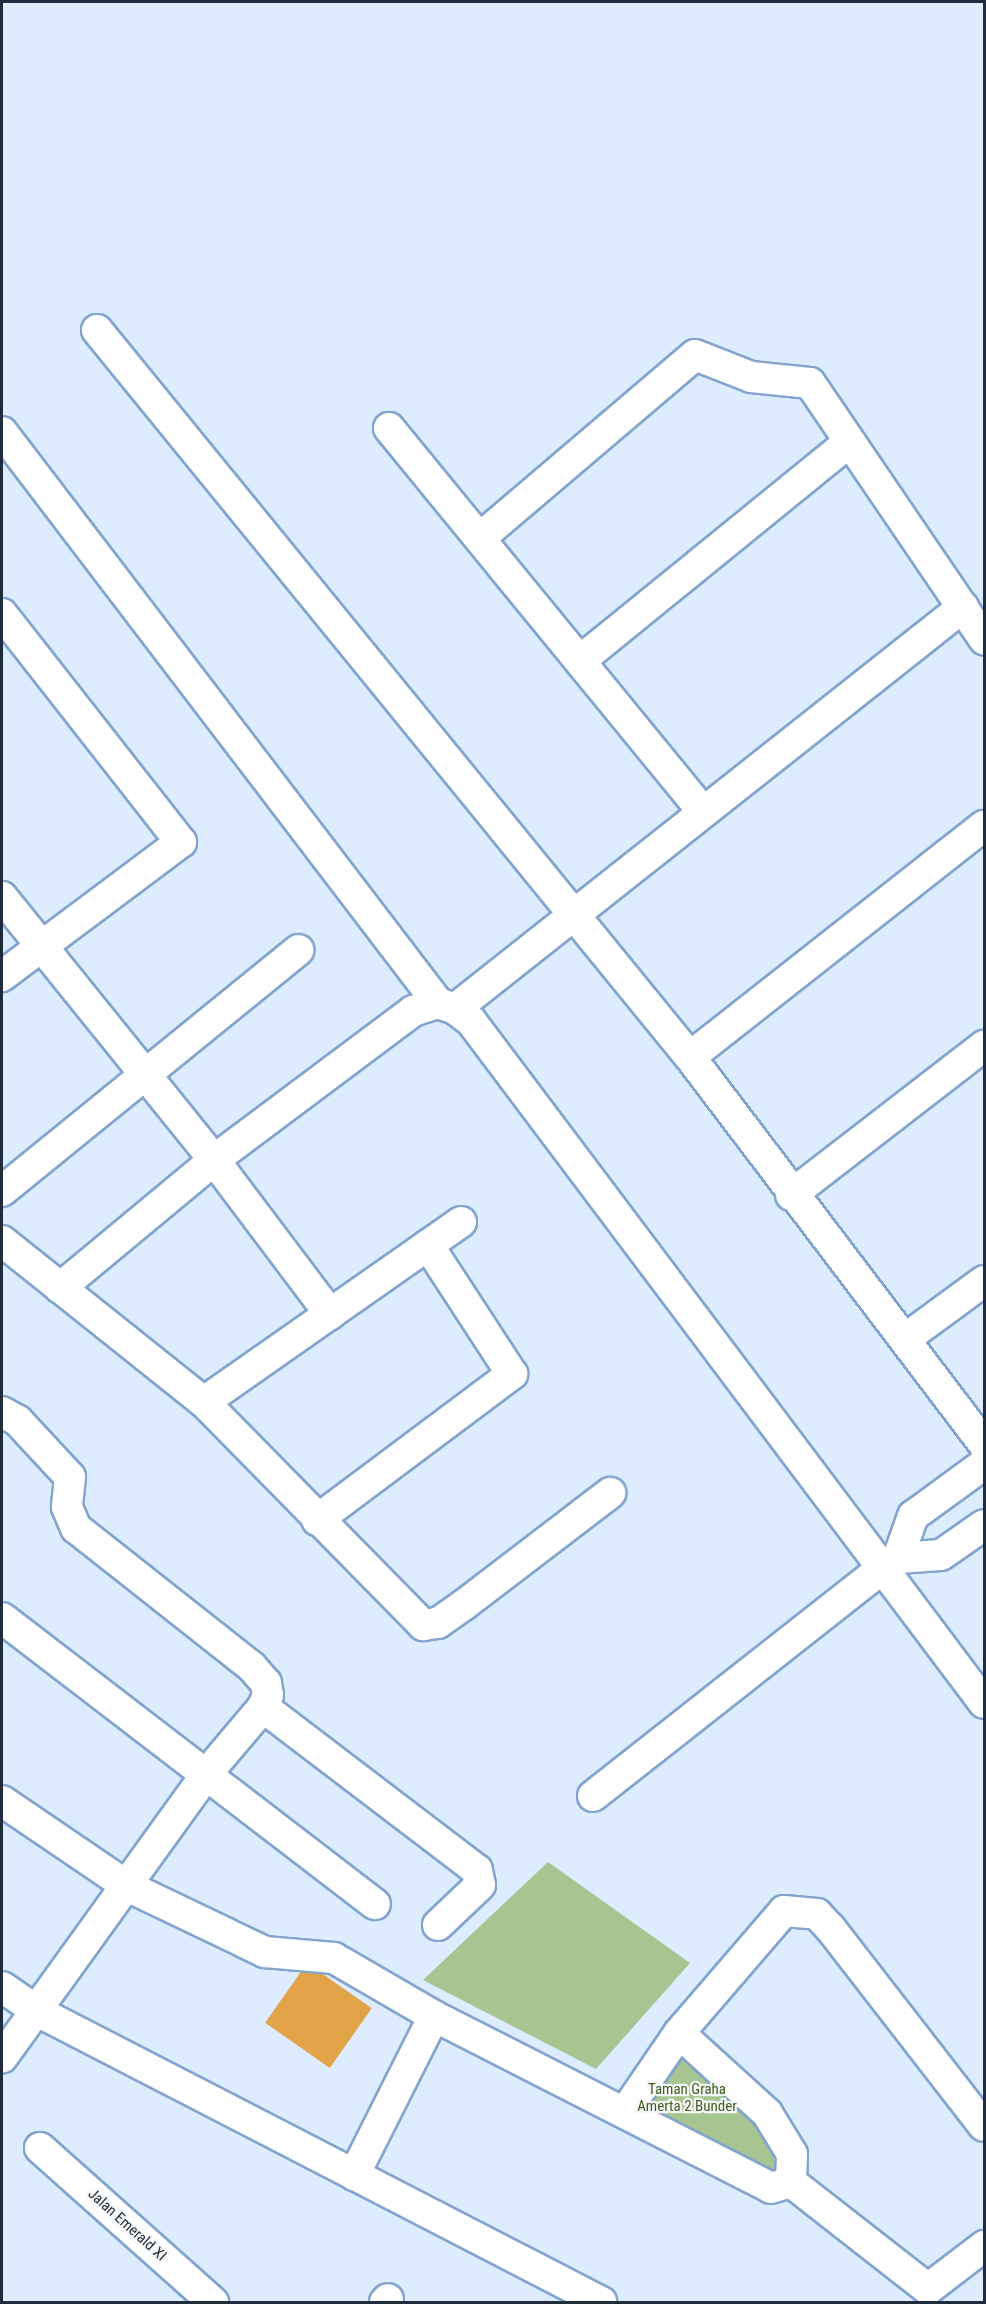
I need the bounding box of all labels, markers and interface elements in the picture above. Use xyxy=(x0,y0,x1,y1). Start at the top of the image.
park label: Taman Graha Amerta 2 Bunder xyxy=(637,2080,737,2115)
street label: Jalan Emerald XI xyxy=(84,2185,170,2265)

